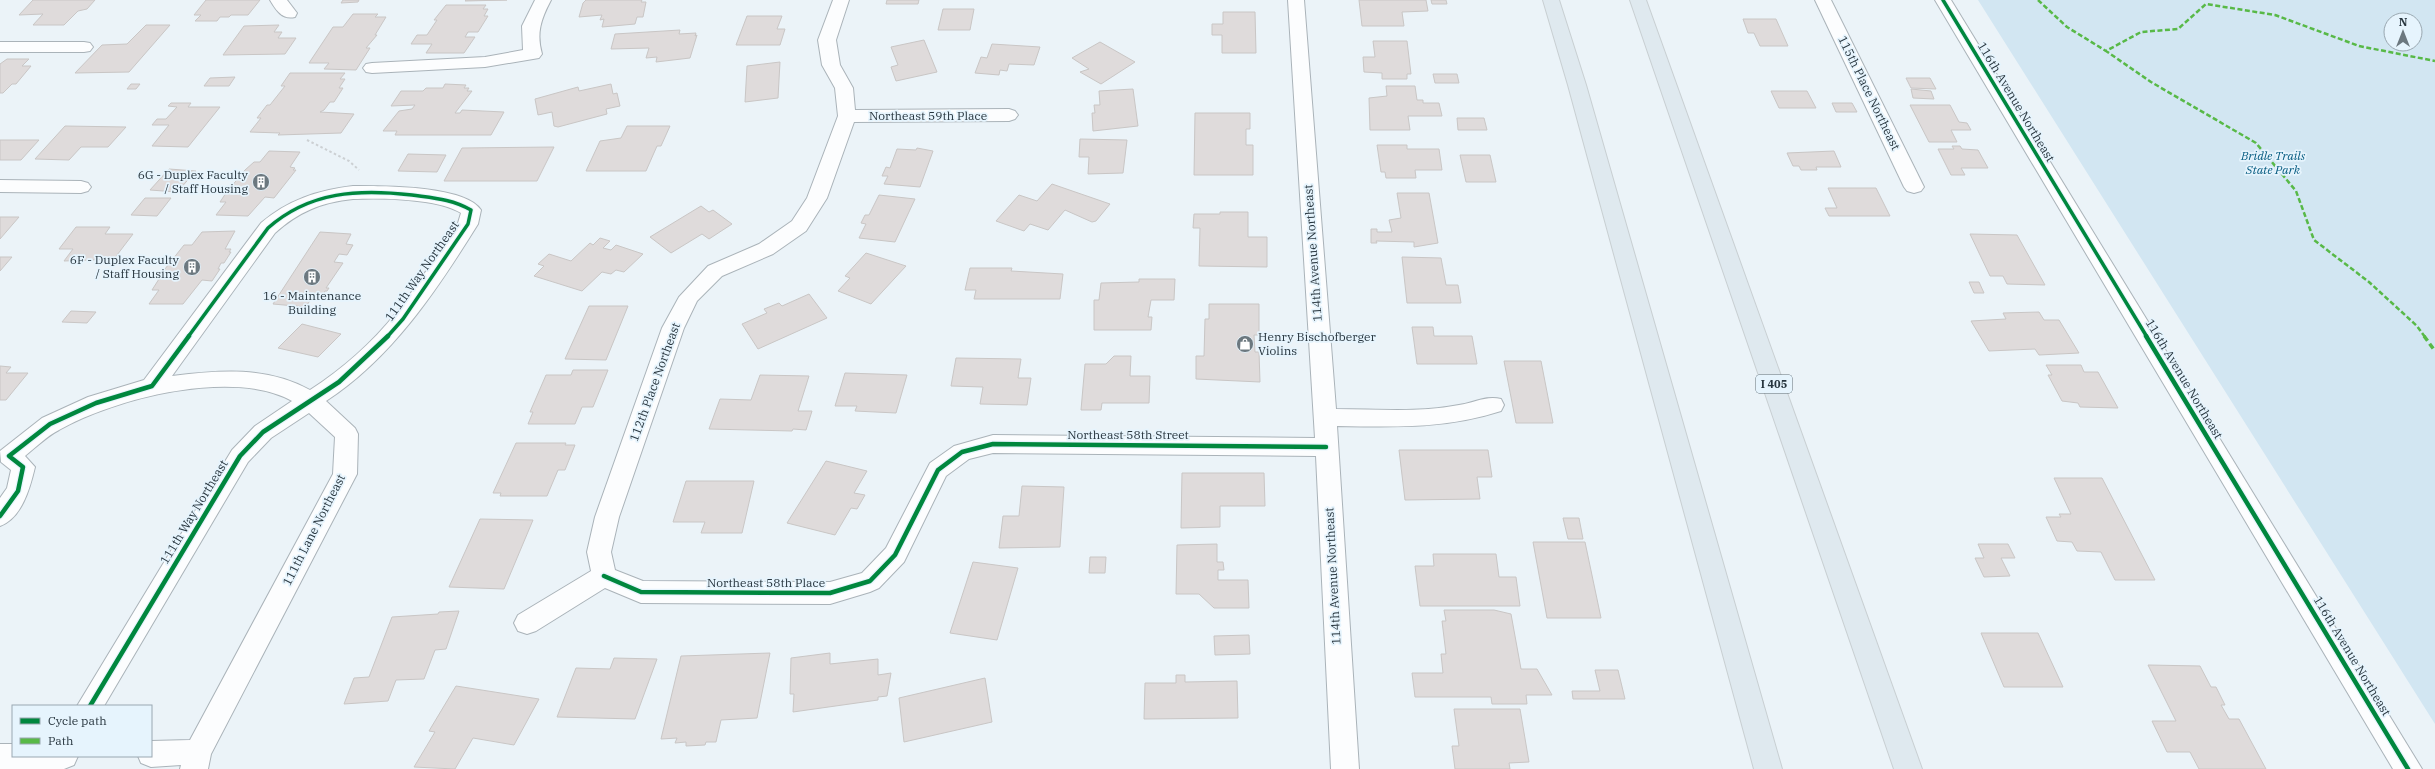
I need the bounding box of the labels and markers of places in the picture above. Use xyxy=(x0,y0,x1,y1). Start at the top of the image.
place label: 6G - Duplex Faculty / Staff Housing xyxy=(138,167,249,196)
building icon: 6G - Duplex Faculty / Staff Housing xyxy=(251,172,271,192)
place label: 6F - Duplex Faculty / Staff Housing xyxy=(70,252,180,281)
building icon: 6F - Duplex Faculty / Staff Housing xyxy=(182,257,202,277)
building icon: 16 - Maintenance Building xyxy=(302,267,322,287)
place label: 16 - Maintenance Building xyxy=(263,288,361,317)
place label: Henry Bischofberger Violins xyxy=(1258,329,1377,358)
shop icon: Henry Bischofberger Violins xyxy=(1235,334,1255,354)

